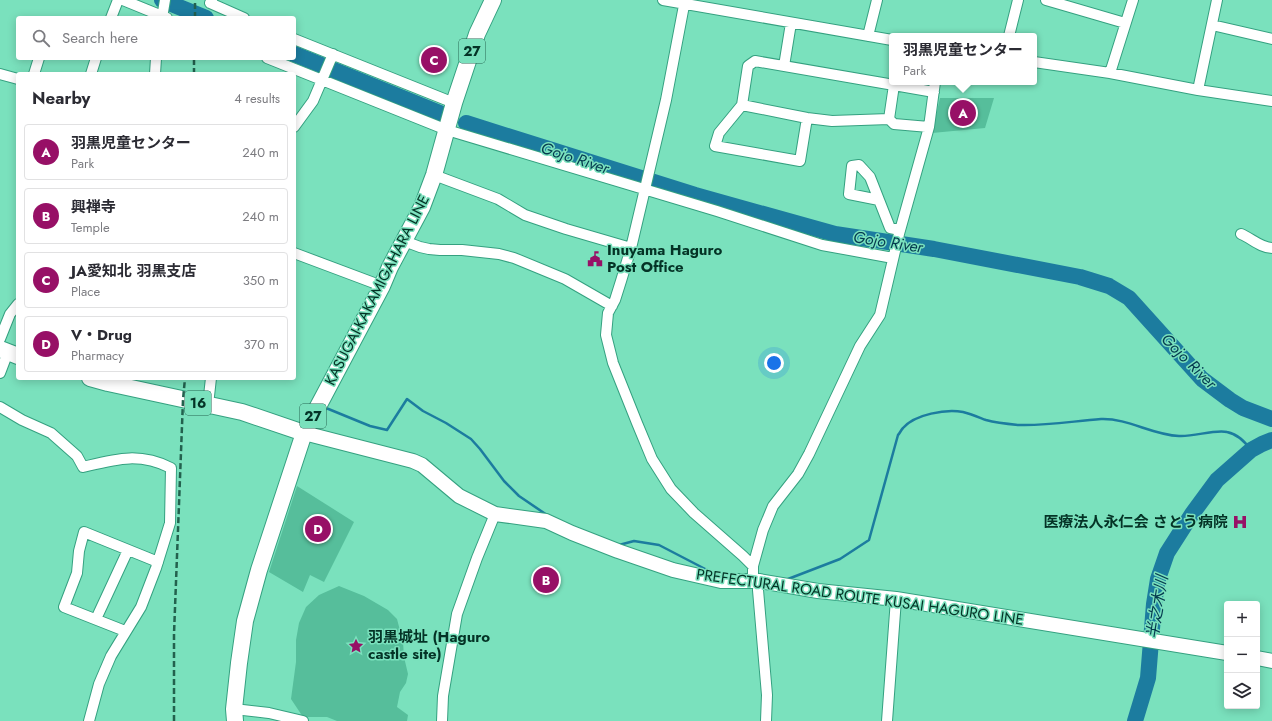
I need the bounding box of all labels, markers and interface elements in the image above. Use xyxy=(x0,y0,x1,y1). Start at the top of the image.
search box xyxy=(16,16,296,60)
icon: search xyxy=(30,27,52,49)
text: Search here xyxy=(62,27,138,49)
popup xyxy=(889,33,1037,85)
road number: 27 xyxy=(459,39,485,63)
text: 羽黒児童センター xyxy=(903,39,1023,61)
pin: C xyxy=(421,45,447,75)
text: Park xyxy=(903,61,926,80)
text: Nearby xyxy=(32,86,90,110)
text: 4 results xyxy=(234,89,280,108)
pin: A xyxy=(950,98,976,128)
text: 羽黒児童センター xyxy=(71,132,191,154)
water label: Gojo River xyxy=(538,136,614,180)
text: A xyxy=(41,143,51,162)
text: 240 m xyxy=(242,143,279,162)
text: Park xyxy=(71,154,94,173)
street label: KASUGAI-KAKAMIGAHARA LINE xyxy=(319,191,435,389)
text: 興禅寺 xyxy=(71,196,116,218)
text: B xyxy=(42,207,50,226)
text: 240 m xyxy=(242,207,279,226)
text: Temple xyxy=(71,218,110,237)
water label: Gojo River xyxy=(851,225,926,259)
place label: Inuyama Haguro Post Office xyxy=(607,239,722,278)
public building icon: Inuyama Haguro Post Office xyxy=(586,250,604,268)
text: JA愛知北 羽黒支店 xyxy=(71,260,196,282)
text: C xyxy=(41,271,51,290)
text: 350 m xyxy=(243,271,279,290)
text: Place xyxy=(71,282,100,301)
text: V・Drug xyxy=(71,324,132,346)
water label: Gojo River xyxy=(1156,328,1223,395)
text: D xyxy=(41,335,51,354)
text: 370 m xyxy=(243,335,279,354)
text: Pharmacy xyxy=(71,346,124,365)
your location xyxy=(764,353,784,373)
road number: 16 xyxy=(185,391,211,415)
road number: 27 xyxy=(300,404,326,428)
place label: 医療法人永仁会 さとう病院 xyxy=(1043,511,1228,533)
hospital icon: 医療法人永仁会 さとう病院 xyxy=(1231,513,1249,531)
pin: D xyxy=(305,514,331,544)
street label: PREFECTURAL ROAD ROUTE KUSAI HAGURO LINE xyxy=(695,563,1025,631)
pin: B xyxy=(533,565,559,595)
water label: 半之木川 xyxy=(1141,572,1174,640)
map controls xyxy=(1224,601,1260,709)
button: + xyxy=(1224,601,1260,637)
place label: 羽黒城址 (Haguro castle site) xyxy=(368,626,490,665)
place icon: 羽黒城址 (Haguro castle site) xyxy=(347,637,365,655)
button: − xyxy=(1224,637,1260,673)
button: layers xyxy=(1224,673,1260,709)

